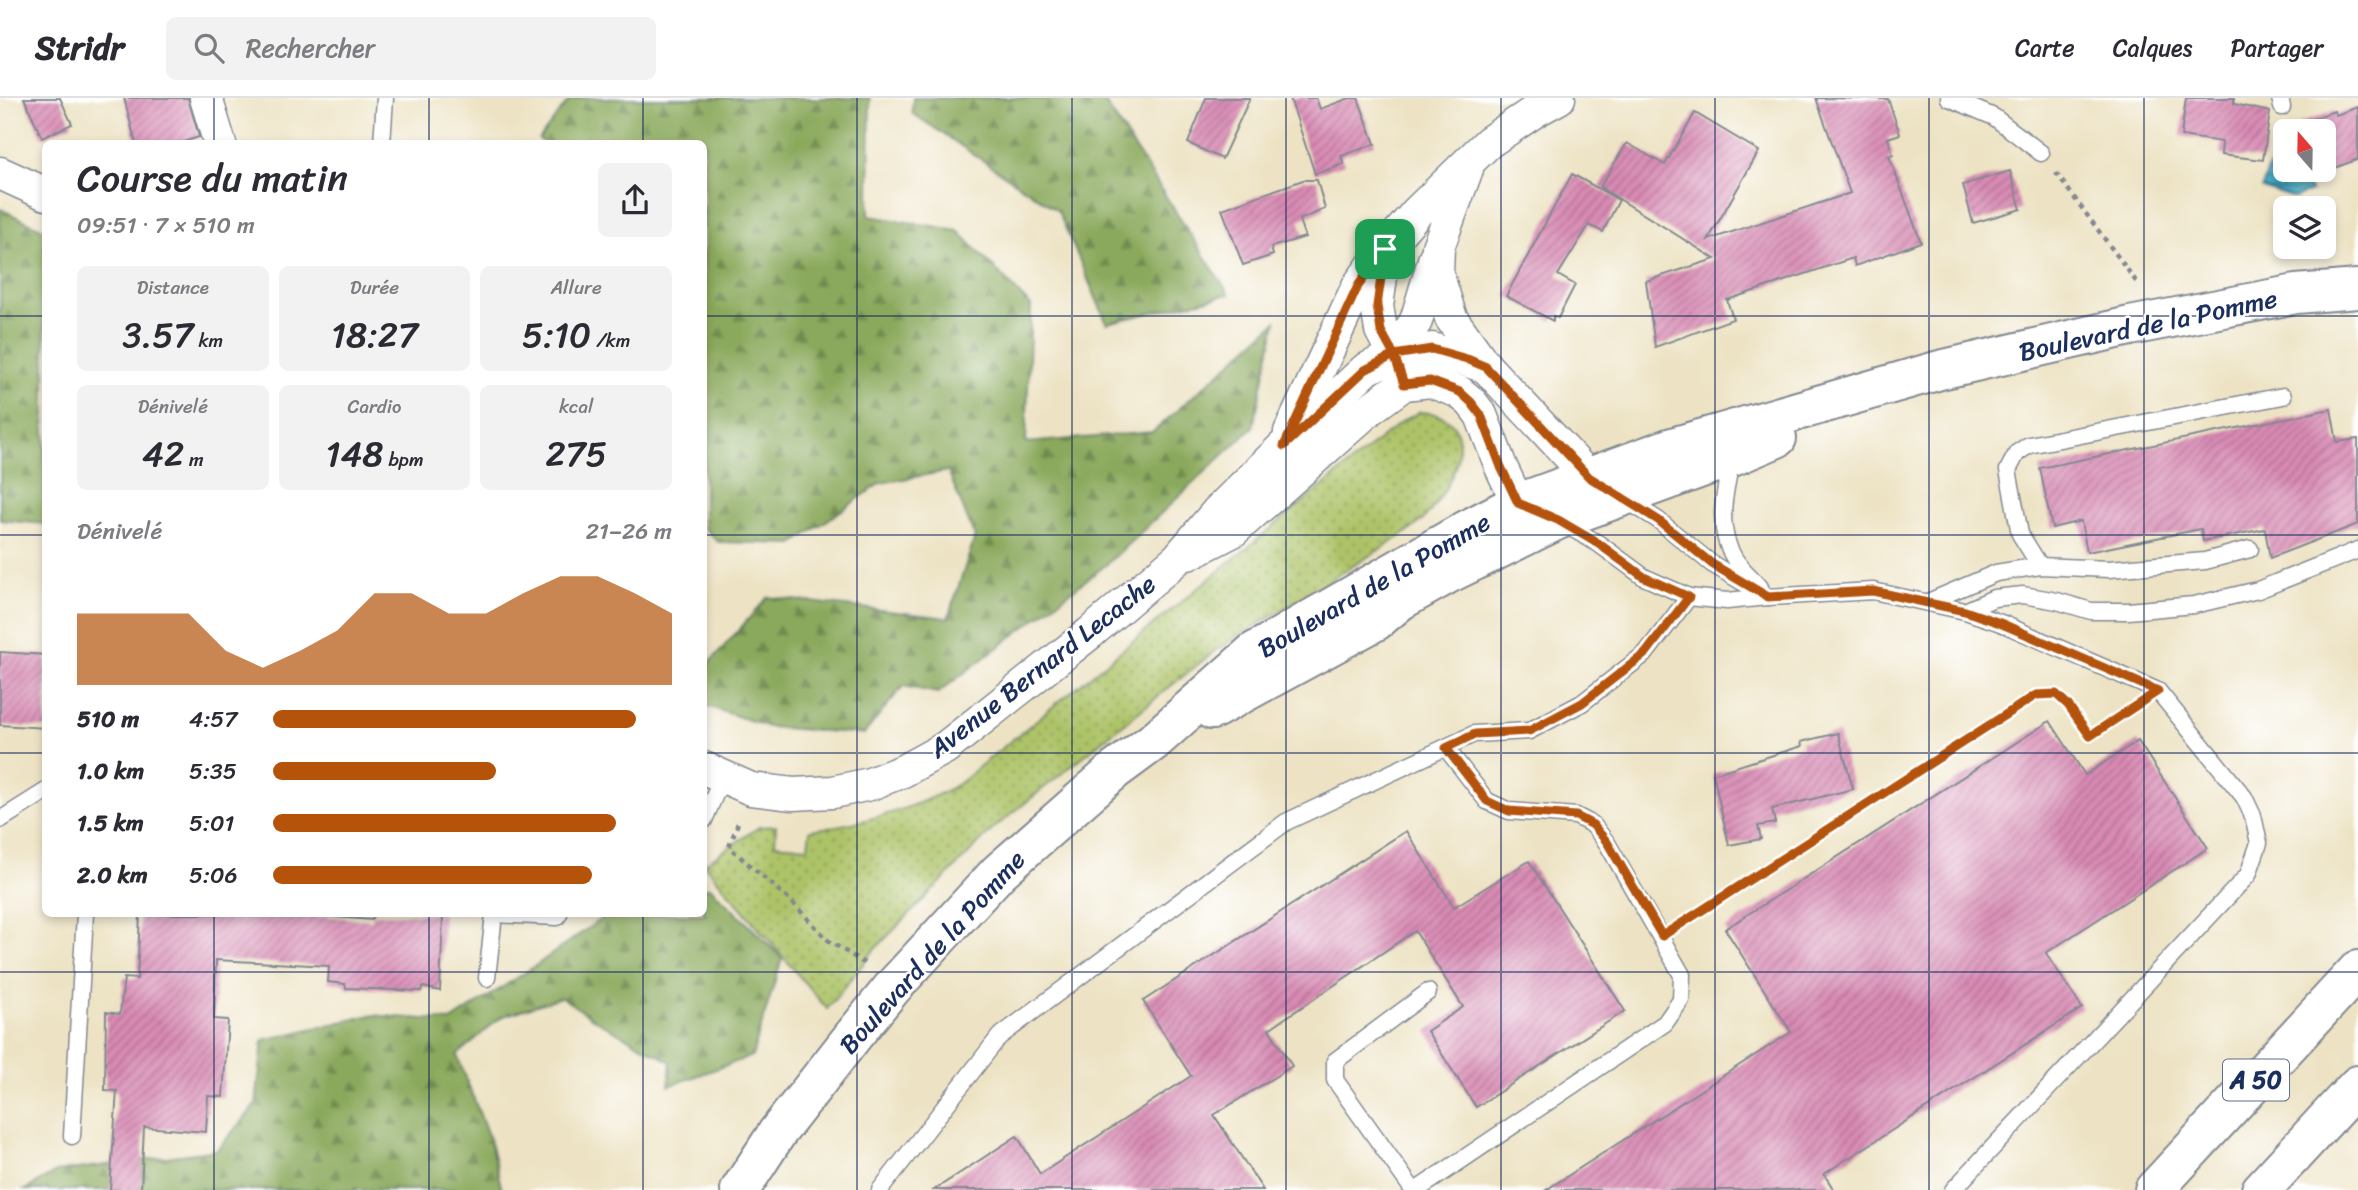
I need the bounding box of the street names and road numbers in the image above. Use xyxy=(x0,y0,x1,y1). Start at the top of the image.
street label: Boulevard de la Pomme xyxy=(2015,275,2281,375)
street label: Boulevard de la Pomme xyxy=(1249,499,1499,671)
street label: Avenue Bernard Lecache xyxy=(917,562,1166,771)
street label: Boulevard de la Pomme xyxy=(827,839,1037,1065)
road number: A 50 xyxy=(2223,1060,2289,1100)

